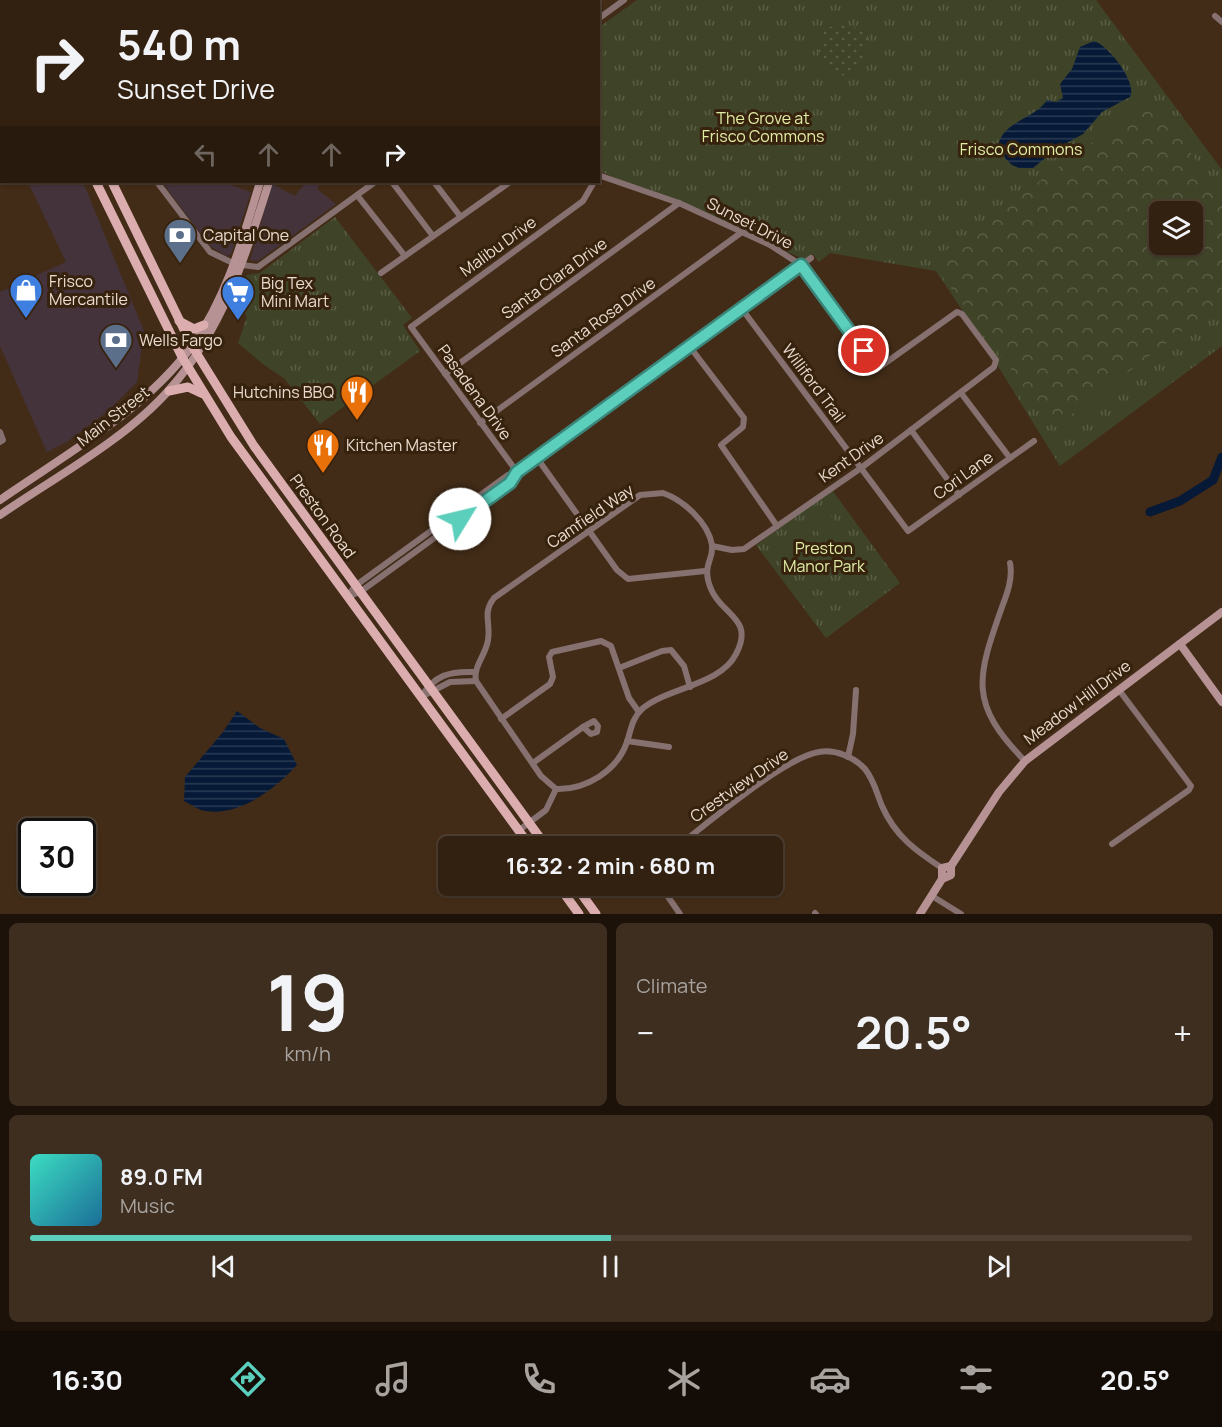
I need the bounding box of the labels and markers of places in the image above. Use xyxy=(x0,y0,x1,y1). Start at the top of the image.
bank icon: Capital One xyxy=(162,217,198,264)
place label: Capital One xyxy=(203,224,289,246)
place label: Frisco Mercantile xyxy=(49,270,128,310)
shop icon: Frisco Mercantile xyxy=(8,272,44,319)
place label: Big Tex Mini Mart xyxy=(261,272,329,312)
supermarket icon: Big Tex Mini Mart xyxy=(220,274,256,321)
bank icon: Wells Fargo xyxy=(98,322,134,369)
pin xyxy=(838,325,889,376)
place label: Wells Fargo xyxy=(139,329,222,351)
restaurant icon: Hutchins BBQ xyxy=(339,374,375,421)
place label: Hutchins BBQ xyxy=(233,381,334,403)
restaurant icon: Kitchen Master xyxy=(305,427,341,474)
place label: Kitchen Master xyxy=(346,434,458,456)

